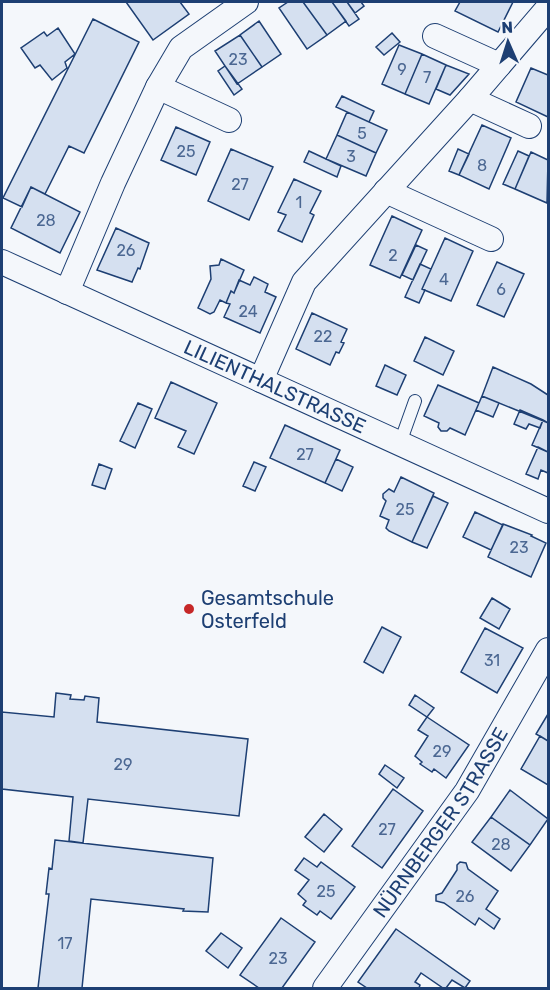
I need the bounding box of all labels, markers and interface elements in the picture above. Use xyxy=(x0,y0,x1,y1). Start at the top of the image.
north arrow xyxy=(478,12,538,72)
text: N xyxy=(501,18,513,37)
house number: 23 xyxy=(228,50,248,69)
house number: 9 xyxy=(397,60,407,79)
house number: 7 xyxy=(423,68,431,87)
house number: 5 xyxy=(357,124,367,143)
house number: 25 xyxy=(177,142,195,161)
house number: 3 xyxy=(346,147,356,166)
house number: 8 xyxy=(477,156,487,175)
house number: 27 xyxy=(231,175,249,194)
house number: 1 xyxy=(296,193,302,212)
house number: 28 xyxy=(36,211,56,230)
house number: 26 xyxy=(116,241,136,260)
house number: 2 xyxy=(388,246,398,265)
house number: 4 xyxy=(439,270,449,289)
house number: 6 xyxy=(496,280,506,299)
house number: 24 xyxy=(238,302,258,321)
house number: 22 xyxy=(314,327,332,346)
street label: LILIENTHALSTRASSE xyxy=(180,335,370,438)
house number: 27 xyxy=(296,445,314,464)
house number: 25 xyxy=(396,500,414,519)
house number: 23 xyxy=(509,538,529,557)
place label: Gesamtschule Osterfeld xyxy=(201,586,334,633)
marker: Gesamtschule Osterfeld xyxy=(182,602,196,616)
house number: 31 xyxy=(484,651,500,670)
street label: NÜRNBERGER STRASSE xyxy=(368,723,513,922)
house number: 29 xyxy=(433,742,451,761)
house number: 29 xyxy=(114,755,132,774)
house number: 27 xyxy=(378,820,396,839)
house number: 28 xyxy=(491,835,511,854)
house number: 25 xyxy=(317,882,335,901)
house number: 26 xyxy=(455,887,475,906)
house number: 17 xyxy=(57,934,73,953)
house number: 23 xyxy=(268,949,288,968)

